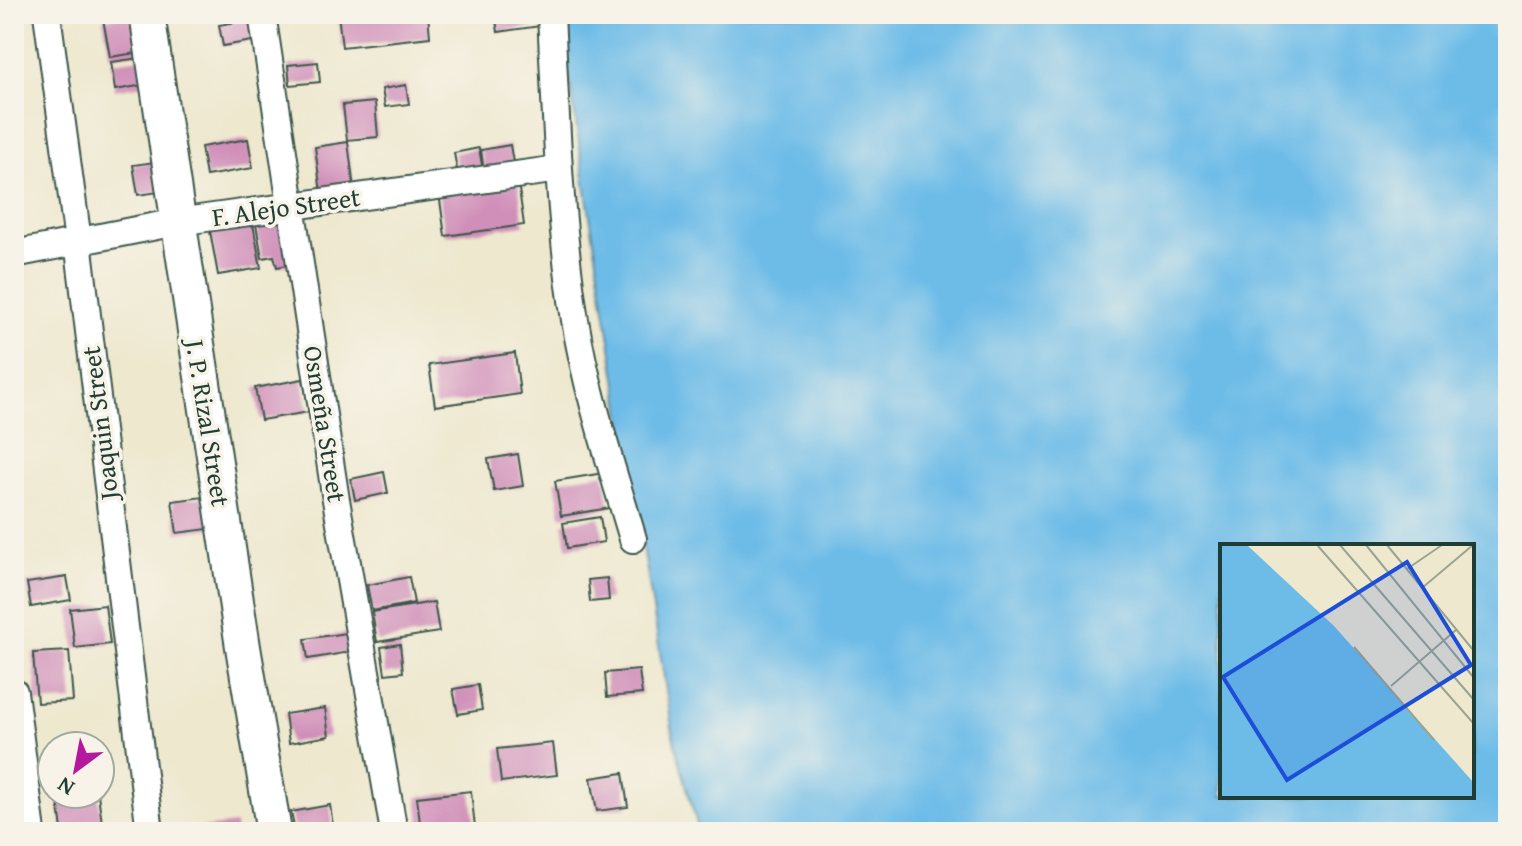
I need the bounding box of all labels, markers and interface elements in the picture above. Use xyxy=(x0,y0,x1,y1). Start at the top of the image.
street label: F. Alejo Street xyxy=(209,177,363,236)
street label: J. P. Rizal Street xyxy=(176,334,241,509)
street label: Osmeña Street xyxy=(294,343,357,505)
street label: Joaquin Street xyxy=(71,344,129,505)
inset map xyxy=(1220,544,1474,798)
north arrow xyxy=(36,730,116,810)
text: N xyxy=(50,769,80,804)

